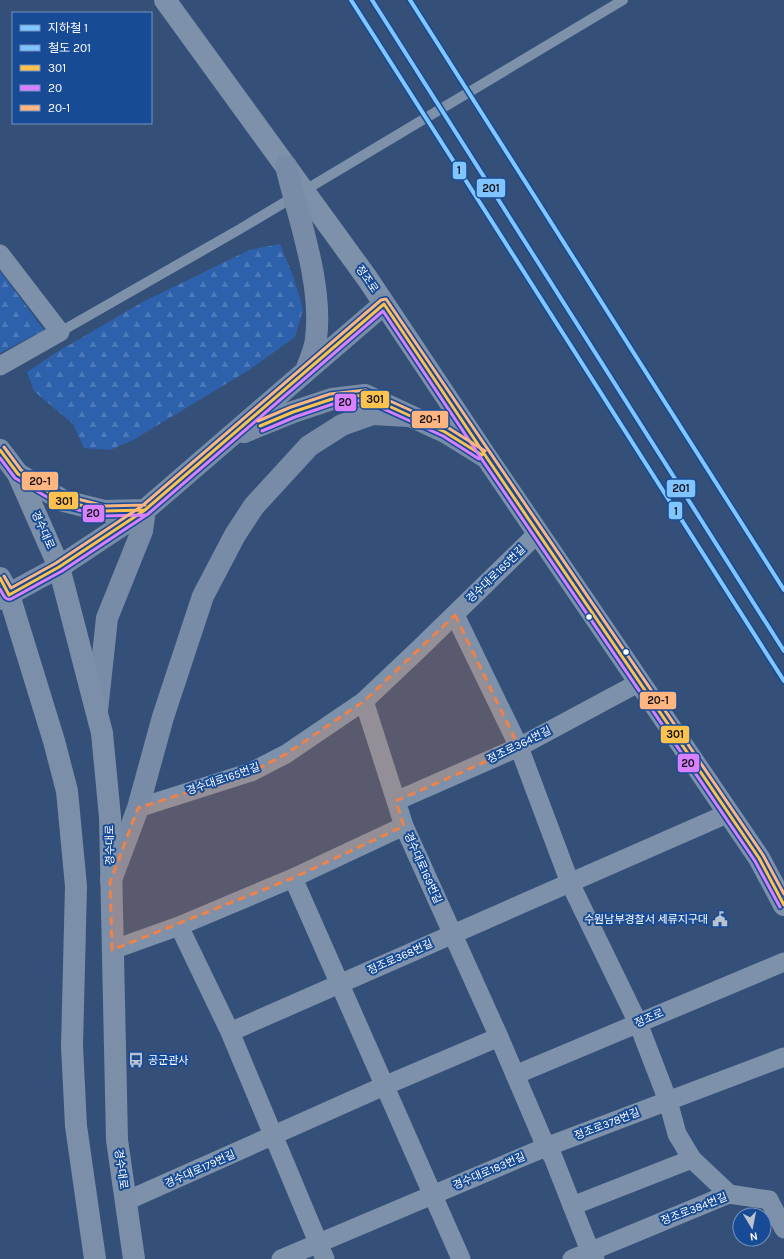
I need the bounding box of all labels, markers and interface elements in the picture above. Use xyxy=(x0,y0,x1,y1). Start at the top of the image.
legend xyxy=(12,12,152,124)
text: 지하철 1 xyxy=(48,21,88,35)
text: 철도 201 xyxy=(48,41,91,55)
text: 301 xyxy=(48,61,66,75)
text: 20 xyxy=(48,81,62,95)
text: 20-1 xyxy=(48,101,70,115)
line badge: 1 xyxy=(452,161,467,180)
text: 1 xyxy=(457,164,461,177)
line badge: 201 xyxy=(476,178,506,198)
text: 201 xyxy=(482,182,500,195)
street label: 정조로 xyxy=(353,263,381,295)
line badge: 301 xyxy=(360,390,390,409)
line badge: 20 xyxy=(334,393,357,412)
text: 301 xyxy=(366,393,384,406)
text: 20 xyxy=(338,396,352,409)
line badge: 20-1 xyxy=(411,410,449,429)
text: 20-1 xyxy=(419,413,441,426)
line badge: 20-1 xyxy=(21,471,59,491)
text: 20-1 xyxy=(29,475,51,488)
line badge: 201 xyxy=(666,479,696,498)
text: 201 xyxy=(672,482,690,495)
line badge: 301 xyxy=(48,491,79,510)
text: 301 xyxy=(55,495,73,508)
line badge: 1 xyxy=(668,501,683,520)
line badge: 20 xyxy=(82,504,105,523)
text: 1 xyxy=(674,505,678,518)
text: 20 xyxy=(86,507,100,520)
street label: 경수대로 xyxy=(29,509,57,551)
street label: 경수대로165번길 xyxy=(464,543,528,605)
unlabelled marker xyxy=(584,612,594,622)
unlabelled marker xyxy=(621,647,631,657)
line badge: 20-1 xyxy=(639,691,677,710)
text: 20-1 xyxy=(647,694,669,707)
street label: 정조로364번길 xyxy=(485,724,553,766)
line badge: 301 xyxy=(660,725,690,744)
text: 301 xyxy=(666,728,684,741)
line badge: 20 xyxy=(677,753,700,773)
text: 20 xyxy=(681,757,695,770)
street label: 경수대로165번길 xyxy=(185,760,261,798)
street label: 경수대로 xyxy=(103,825,117,865)
street label: 경수대로169번길 xyxy=(401,830,445,906)
public building icon: 수원남부경찰서 세류지구대 xyxy=(711,910,729,928)
place label: 수원남부경찰서 세류지구대 xyxy=(584,913,708,926)
street label: 정조로368번길 xyxy=(365,937,435,977)
street label: 정조로 xyxy=(632,1006,666,1030)
bus stop icon: 공군관사 xyxy=(127,1051,145,1069)
place label: 공군관사 xyxy=(148,1054,188,1067)
street label: 정조로378번길 xyxy=(572,1106,642,1142)
street label: 경수대로 xyxy=(112,1148,130,1190)
street label: 경수대로179번길 xyxy=(163,1148,237,1190)
street label: 경수대로183번길 xyxy=(451,1150,527,1192)
street label: 정조로384번길 xyxy=(659,1190,729,1228)
north arrow xyxy=(732,1207,772,1247)
text: N xyxy=(749,1229,759,1243)

